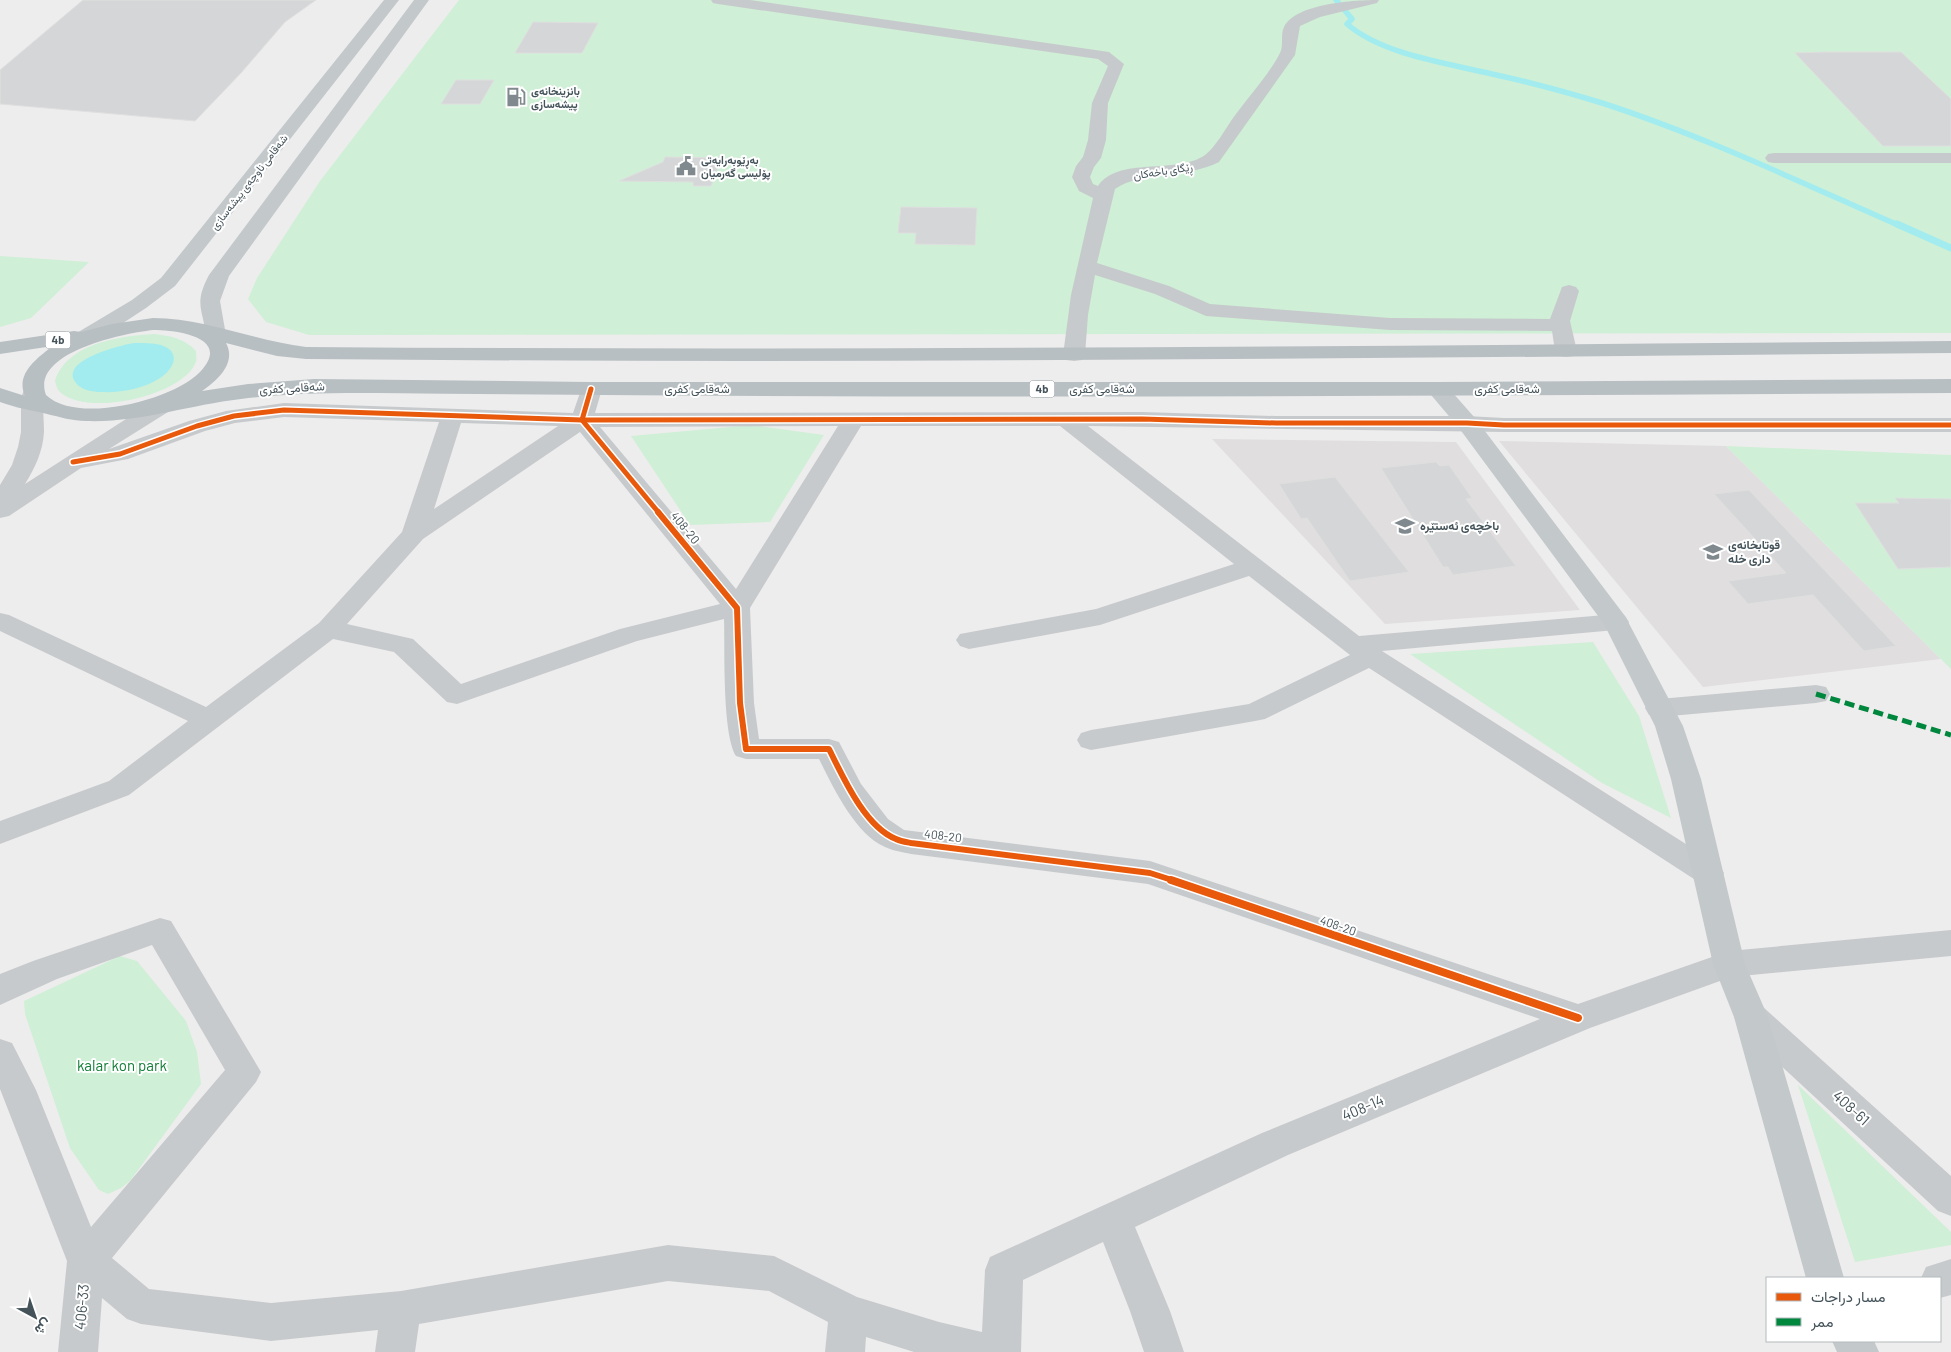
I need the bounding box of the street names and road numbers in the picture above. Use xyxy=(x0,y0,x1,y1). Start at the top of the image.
street label: شەقامی ناوچەی پیشەسازی xyxy=(207,131,292,233)
street label: ڕێگای باخەکان xyxy=(1132,159,1194,185)
road number: 4b xyxy=(46,332,70,348)
street label: شەقامی کفری xyxy=(259,378,325,398)
road number: 4b xyxy=(1030,380,1054,398)
street label: شەقامی کفری xyxy=(664,381,730,397)
street label: شەقامی کفری xyxy=(1069,381,1135,397)
street label: شەقامی کفری xyxy=(1474,381,1540,397)
street label: 408-20 xyxy=(669,508,703,546)
street label: 408-20 xyxy=(924,826,963,844)
street label: 408-20 xyxy=(1318,912,1358,938)
street label: 408-61 xyxy=(1830,1086,1874,1128)
street label: 408-14 xyxy=(1339,1090,1386,1124)
street label: 406-33 xyxy=(70,1283,92,1331)

